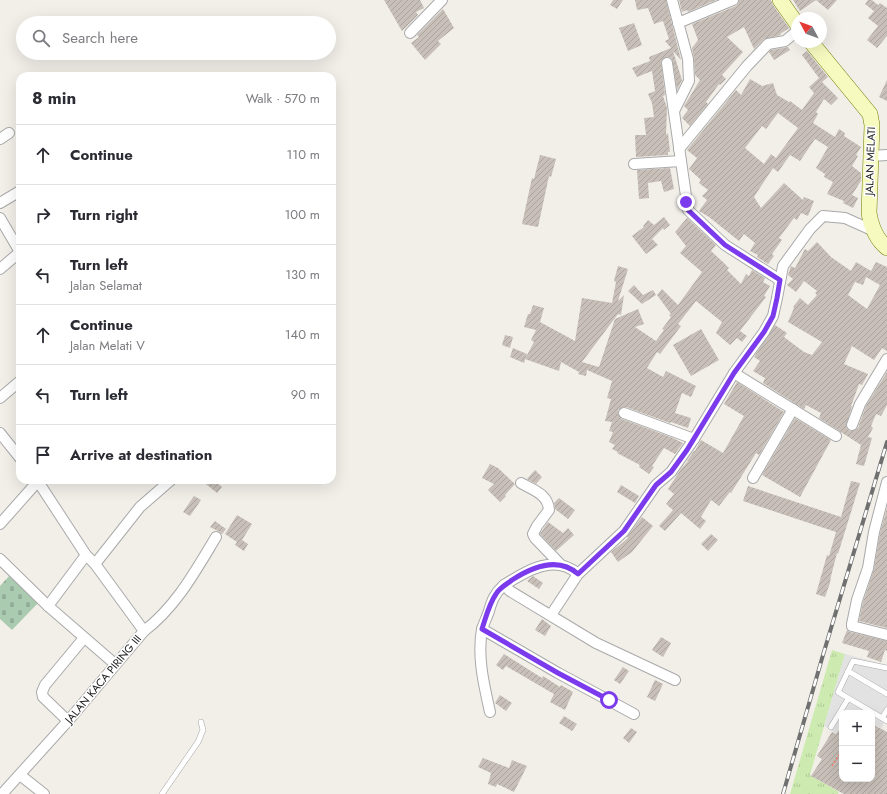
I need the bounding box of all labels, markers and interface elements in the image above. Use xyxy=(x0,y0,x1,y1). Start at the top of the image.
north arrow xyxy=(791,12,827,48)
search box xyxy=(16,16,336,60)
icon: search xyxy=(30,27,52,49)
text: Search here xyxy=(62,27,138,49)
text: 8 min xyxy=(32,86,76,110)
text: Walk · 570 m xyxy=(246,89,320,108)
street label: JALAN MELATI xyxy=(861,126,879,198)
icon: ahead xyxy=(32,144,54,166)
text: Continue xyxy=(70,144,133,166)
text: 110 m xyxy=(286,145,320,164)
route end xyxy=(677,193,695,211)
icon: right xyxy=(32,204,54,226)
text: Turn right xyxy=(70,204,138,226)
text: 100 m xyxy=(285,205,320,224)
text: Turn left xyxy=(70,254,128,276)
icon: left xyxy=(32,264,54,286)
text: 130 m xyxy=(285,265,320,284)
text: Jalan Selamat xyxy=(70,276,142,295)
text: Continue xyxy=(70,314,133,336)
icon: ahead xyxy=(32,324,54,346)
text: 140 m xyxy=(285,325,320,344)
text: Jalan Melati V xyxy=(70,336,145,355)
icon: left xyxy=(32,384,54,406)
text: Turn left xyxy=(70,384,128,406)
text: 90 m xyxy=(291,385,320,404)
icon: arrive xyxy=(32,444,54,466)
text: Arrive at destination xyxy=(70,444,212,466)
street label: JALAN KACA PIRING III xyxy=(60,631,145,728)
route start xyxy=(600,691,618,709)
map controls xyxy=(839,710,875,782)
button: + xyxy=(839,710,875,746)
button: − xyxy=(839,746,875,782)

